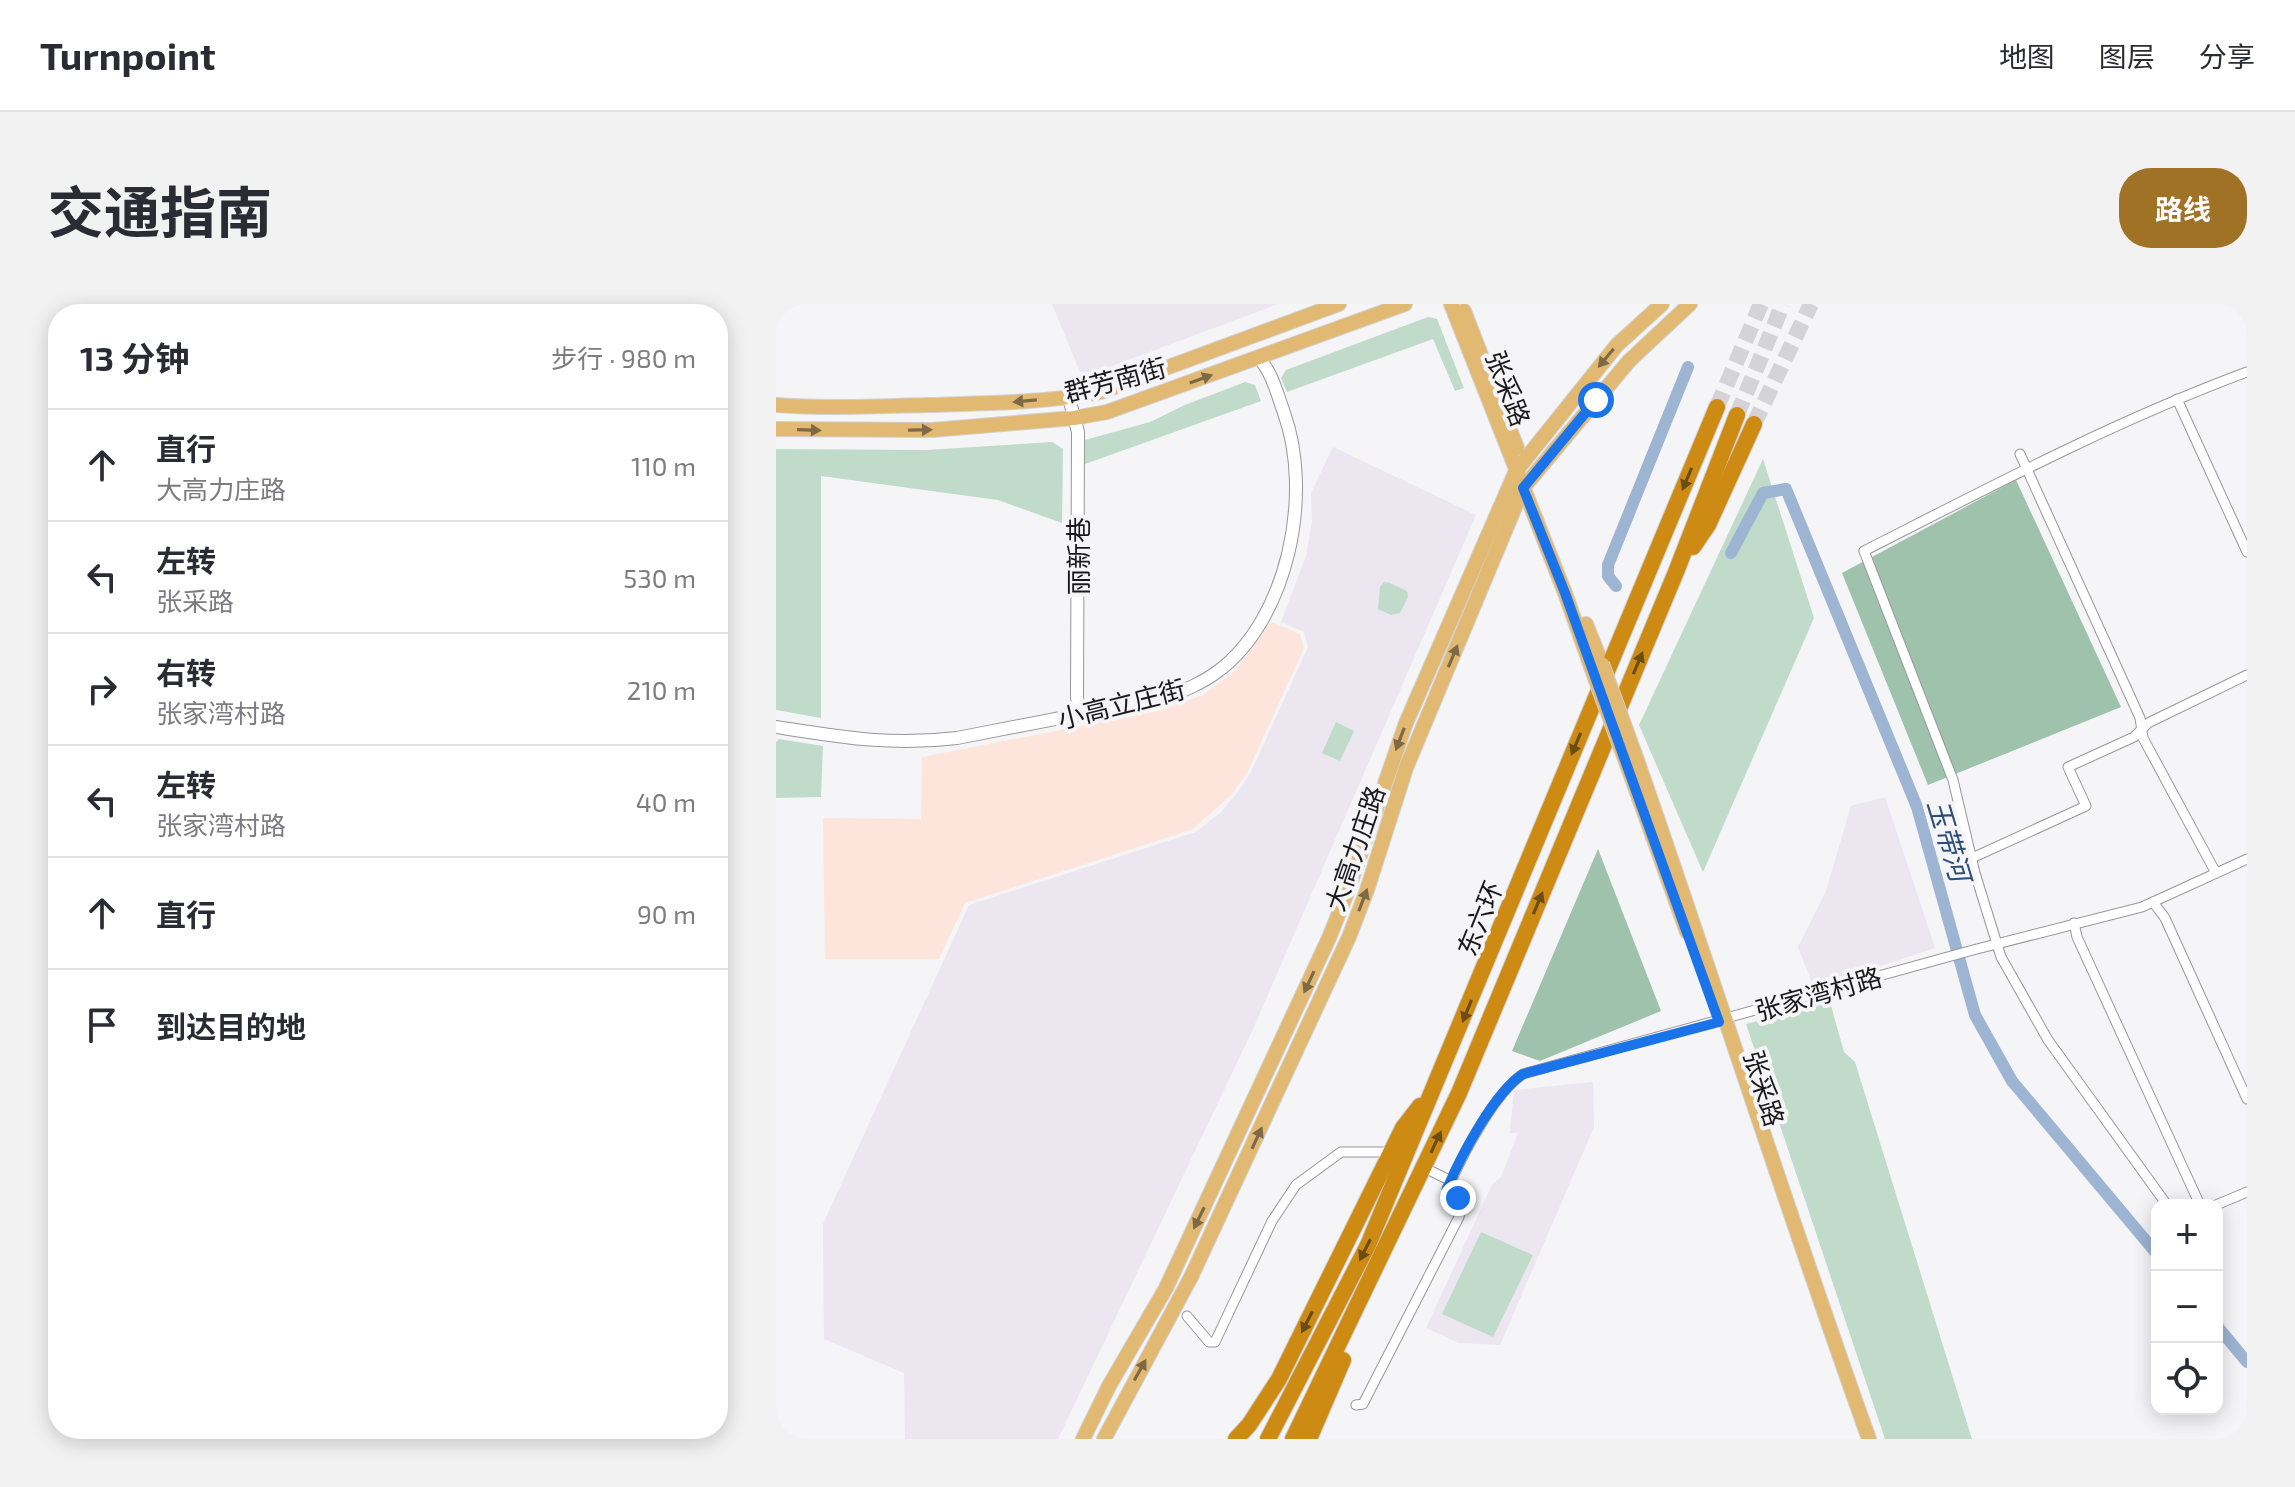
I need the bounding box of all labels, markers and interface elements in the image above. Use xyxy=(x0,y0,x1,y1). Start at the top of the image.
text: Turnpoint xyxy=(40,32,216,78)
text: 地图 xyxy=(1999,39,2055,73)
text: 图层 xyxy=(2099,39,2155,73)
text: 分享 xyxy=(2199,39,2255,73)
button: 路线 xyxy=(2119,168,2247,248)
text: 交通指南 xyxy=(48,177,272,244)
text: 13 分钟 xyxy=(80,337,189,378)
text: 步行 · 980 m xyxy=(551,342,696,373)
street label: 张采路 xyxy=(1481,346,1537,430)
one-way arrow xyxy=(1598,348,1615,368)
street label: 群芳南街 xyxy=(1061,351,1169,407)
one-way arrow xyxy=(1190,372,1214,384)
route start xyxy=(1578,382,1614,418)
one-way arrow xyxy=(1013,395,1038,408)
one-way arrow xyxy=(797,424,822,437)
one-way arrow xyxy=(908,424,933,436)
text: 直行 xyxy=(156,430,216,466)
icon: ahead xyxy=(80,443,124,487)
text: 110 m xyxy=(631,450,696,481)
one-way arrow xyxy=(1681,467,1694,491)
text: 大高力庄路 xyxy=(156,473,286,504)
street label: 丽新巷 xyxy=(1062,517,1093,595)
text: 左转 xyxy=(156,542,216,578)
icon: left xyxy=(80,555,124,599)
text: 530 m xyxy=(623,562,696,593)
text: 张采路 xyxy=(156,585,234,616)
one-way arrow xyxy=(1446,645,1459,668)
one-way arrow xyxy=(1631,651,1644,674)
text: 右转 xyxy=(156,654,216,690)
icon: right xyxy=(80,667,124,711)
street label: 小高立庄街 xyxy=(1054,672,1188,734)
text: 210 m xyxy=(627,674,696,705)
text: 张家湾村路 xyxy=(156,697,286,728)
one-way arrow xyxy=(1393,727,1406,751)
one-way arrow xyxy=(1570,733,1583,756)
text: 左转 xyxy=(156,766,216,802)
icon: left xyxy=(80,779,124,823)
street label: 大高力庄路 xyxy=(1318,781,1390,915)
text: 40 m xyxy=(636,786,696,817)
water label: 玉带河 xyxy=(1921,795,1980,890)
text: 张家湾村路 xyxy=(156,809,286,840)
street label: 东六环 xyxy=(1450,876,1508,960)
one-way arrow xyxy=(1357,888,1370,912)
one-way arrow xyxy=(1532,890,1545,914)
icon: ahead xyxy=(80,891,124,935)
text: 直行 xyxy=(156,896,216,932)
text: 90 m xyxy=(637,898,696,929)
street label: 张家湾村路 xyxy=(1751,960,1885,1026)
one-way arrow xyxy=(1302,971,1316,994)
one-way arrow xyxy=(1460,999,1473,1023)
icon: arrive xyxy=(80,1003,124,1047)
text: 到达目的地 xyxy=(156,1008,306,1044)
street label: 张采路 xyxy=(1739,1046,1791,1130)
one-way arrow xyxy=(1250,1126,1264,1149)
one-way arrow xyxy=(1429,1130,1443,1154)
route end xyxy=(1440,1180,1476,1216)
map controls xyxy=(2151,1199,2223,1415)
button: + xyxy=(2151,1199,2223,1271)
one-way arrow xyxy=(1192,1206,1206,1230)
one-way arrow xyxy=(1358,1238,1372,1261)
button: − xyxy=(2151,1271,2223,1343)
one-way arrow xyxy=(1300,1310,1314,1333)
button: locate xyxy=(2151,1343,2223,1415)
one-way arrow xyxy=(1133,1358,1147,1381)

